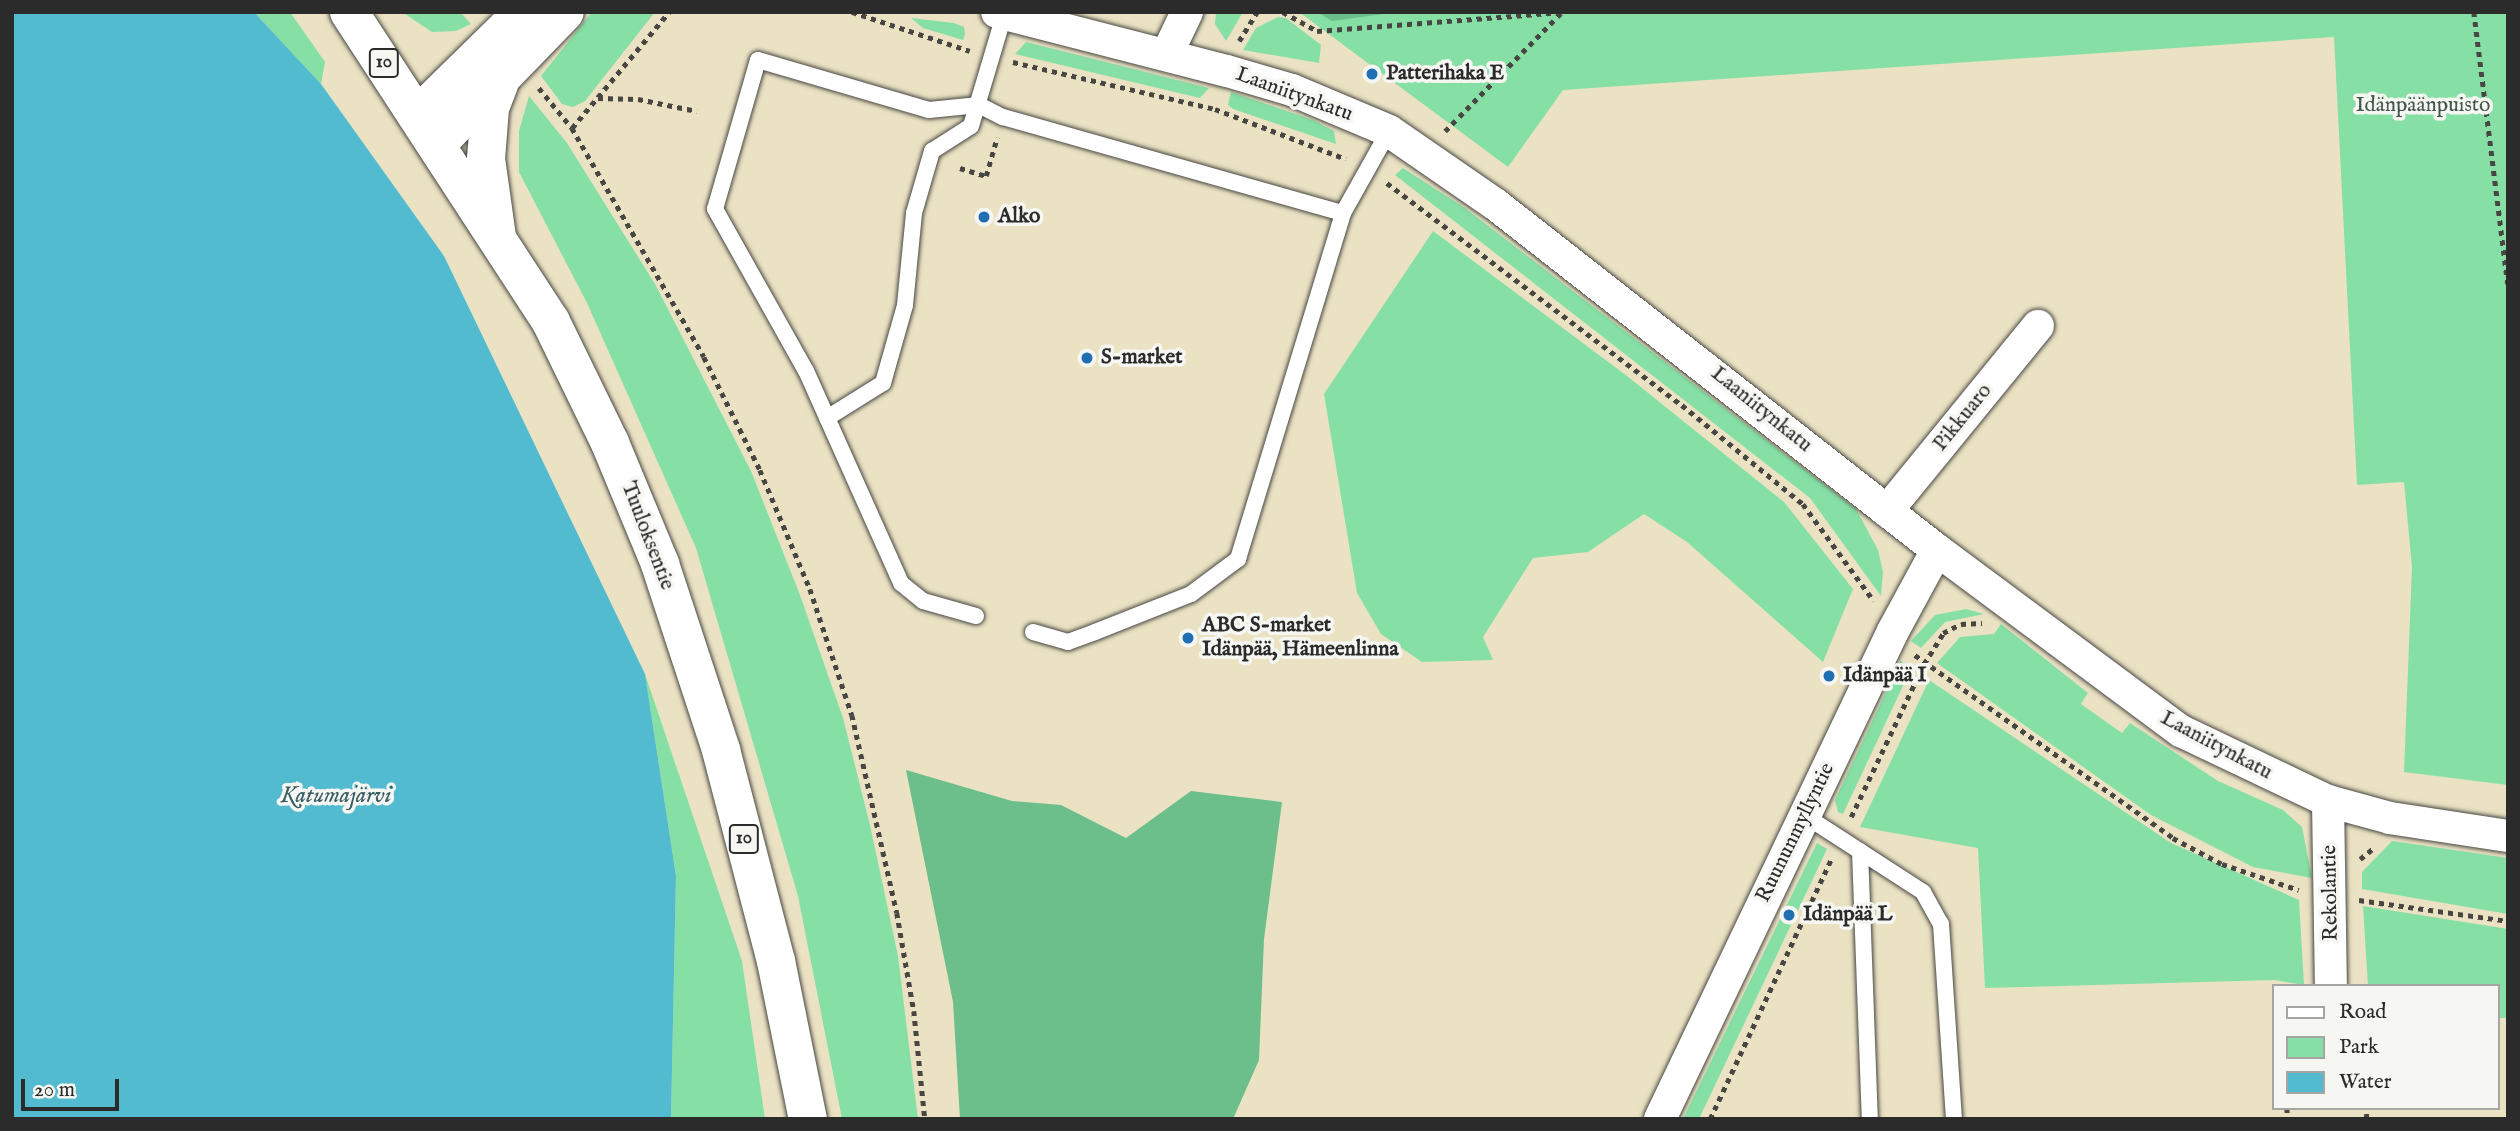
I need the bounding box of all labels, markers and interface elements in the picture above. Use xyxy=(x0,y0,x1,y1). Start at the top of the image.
road number: 10 xyxy=(368,48,400,78)
place label: Patterihaka E xyxy=(1386,61,1504,87)
street label: Laaniitynkatu xyxy=(1232,62,1356,128)
marker: Patterihaka E xyxy=(1364,66,1380,82)
park label: Idänpäänpuisto xyxy=(2356,93,2490,119)
place label: Alko xyxy=(998,204,1040,230)
marker: Alko xyxy=(976,209,992,225)
place label: S-market xyxy=(1101,345,1182,371)
marker: S-market xyxy=(1079,350,1095,366)
street label: Laaniitynkatu xyxy=(1705,362,1817,458)
street label: Pikkuaro xyxy=(1928,379,1998,457)
street label: Tuuloksentie xyxy=(615,478,679,594)
place label: ABC S-market Idänpää, Hämeenlinna xyxy=(1202,613,1399,663)
marker: ABC S-market Idänpää, Hämeenlinna xyxy=(1180,630,1196,646)
place label: Idänpää I xyxy=(1843,663,1926,689)
marker: Idänpää I xyxy=(1821,668,1837,684)
street label: Laaniitynkatu xyxy=(2156,706,2276,786)
street label: Ruununmyllyntie xyxy=(1751,759,1841,907)
water label: Katumajärvi xyxy=(281,782,391,810)
road number: 10 xyxy=(728,824,760,854)
street label: Rekolantie xyxy=(2318,845,2344,941)
place label: Idänpää L xyxy=(1803,902,1892,928)
marker: Idänpää L xyxy=(1781,907,1797,923)
legend xyxy=(2272,984,2499,1110)
text: Road xyxy=(2339,999,2386,1026)
text: Park xyxy=(2339,1034,2379,1061)
scale bar xyxy=(24,1064,122,1108)
text: Water xyxy=(2339,1069,2391,1096)
text: 20 m xyxy=(34,1077,75,1104)

